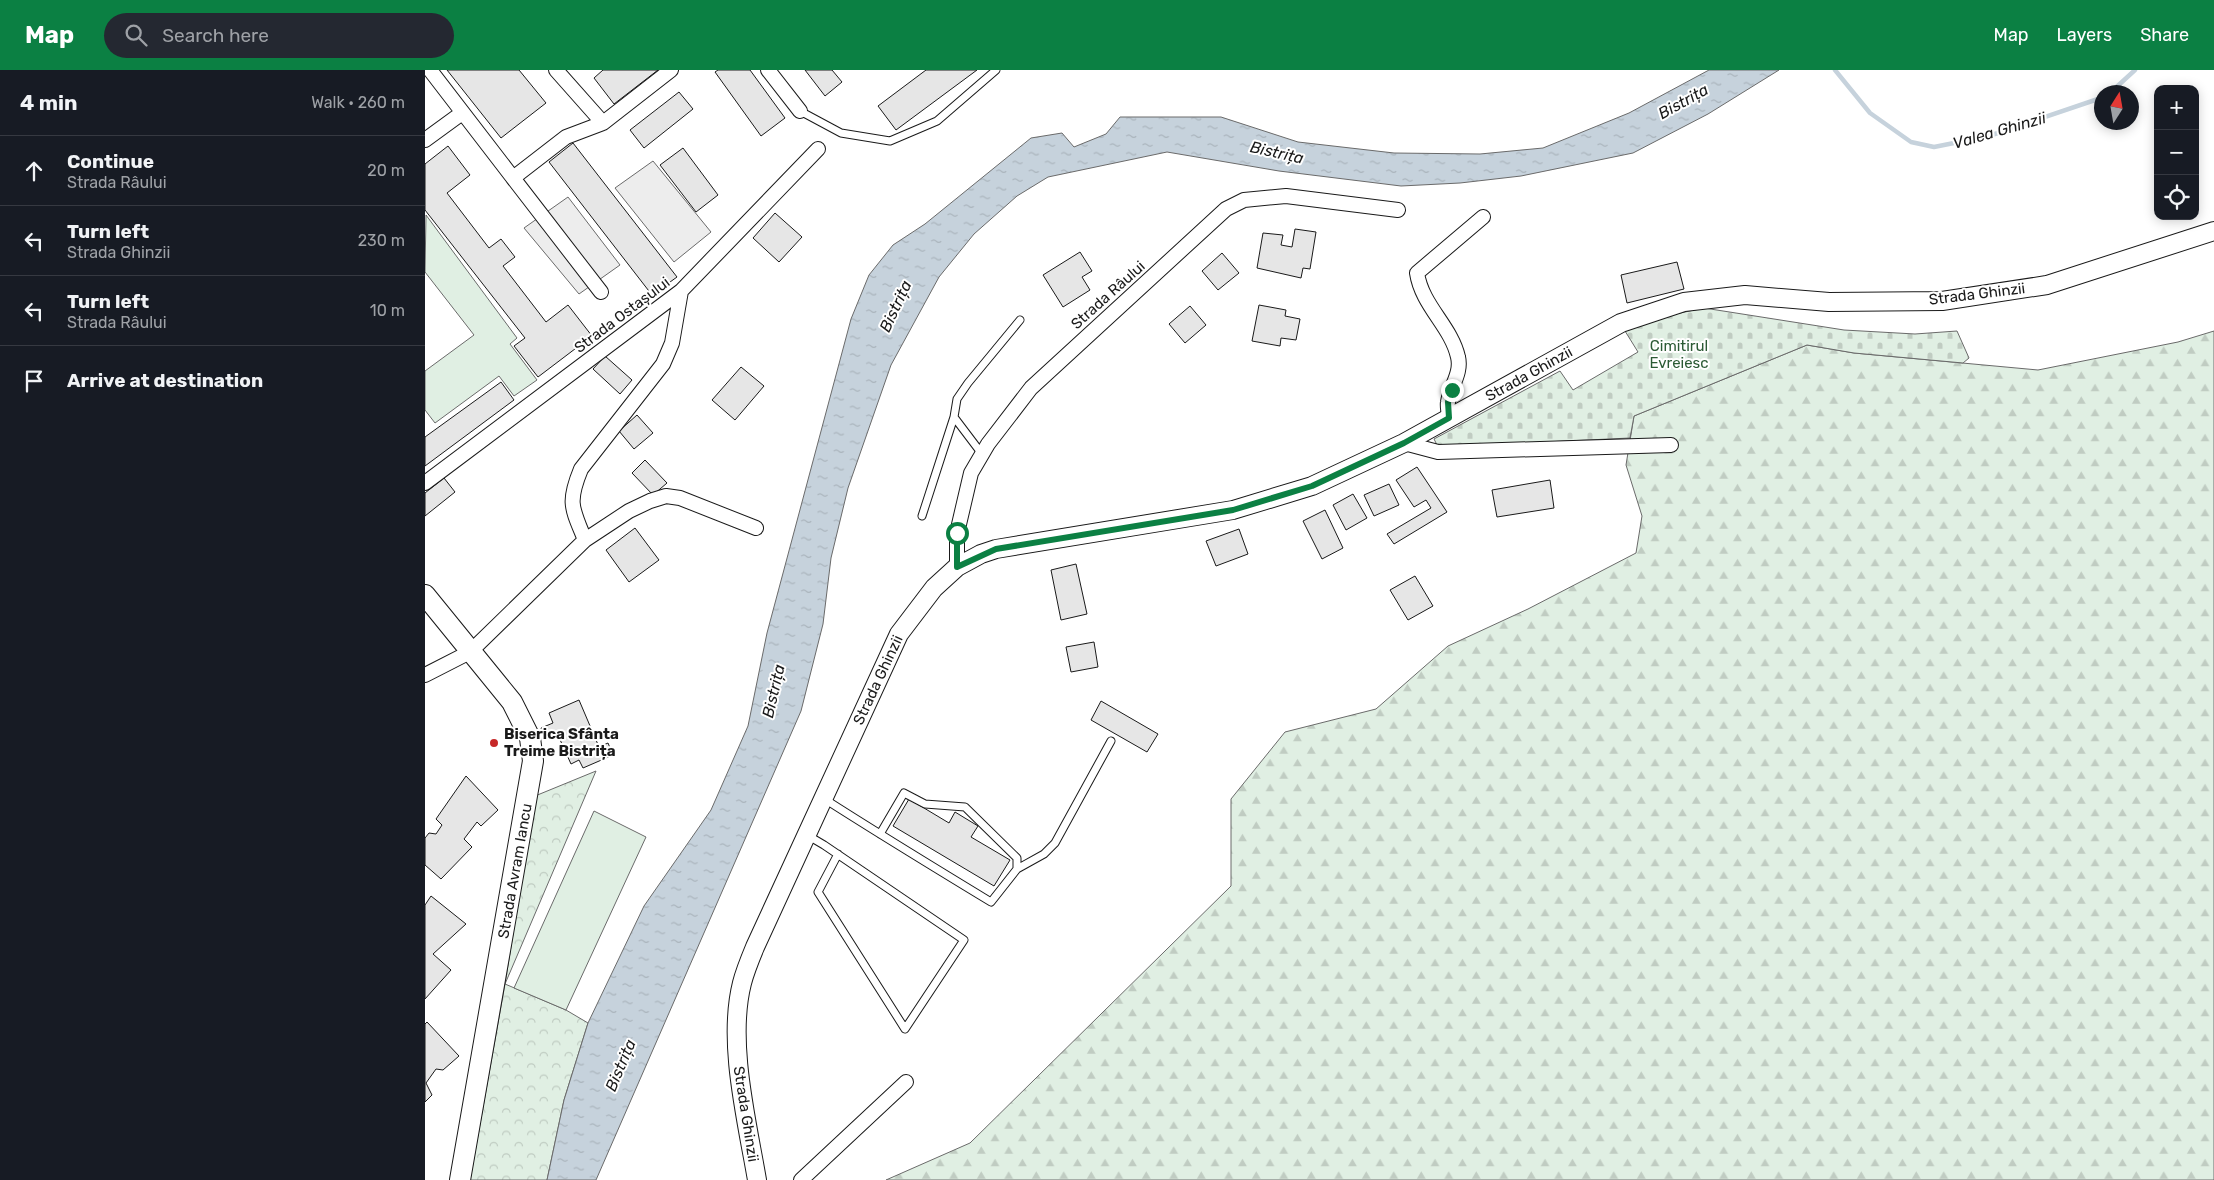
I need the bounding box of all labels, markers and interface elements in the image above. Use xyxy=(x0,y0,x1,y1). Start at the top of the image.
search box xyxy=(104,13,454,58)
text: Map xyxy=(25,21,74,49)
icon: search xyxy=(122,21,150,49)
text: Search here xyxy=(162,24,269,47)
text: Map xyxy=(1994,24,2029,46)
text: Layers xyxy=(2057,24,2112,46)
text: Share xyxy=(2140,24,2189,46)
water label: Bistrița xyxy=(1655,80,1712,123)
north arrow xyxy=(2094,85,2139,130)
map controls xyxy=(2154,85,2199,220)
button: + xyxy=(2154,85,2199,130)
text: 4 min xyxy=(20,90,78,115)
text: Walk · 260 m xyxy=(311,93,405,112)
water label: Valea Ghinzii xyxy=(1950,108,2049,153)
button: − xyxy=(2154,130,2199,175)
water label: Bistrița xyxy=(1248,137,1306,168)
text: Continue xyxy=(67,150,154,173)
icon: ahead xyxy=(20,157,48,185)
text: 20 m xyxy=(367,161,405,180)
text: Strada Râului xyxy=(67,173,167,192)
button: locate xyxy=(2154,175,2199,220)
text: Turn left xyxy=(67,220,149,243)
icon: left xyxy=(20,227,48,255)
text: 230 m xyxy=(358,231,405,250)
text: Strada Ghinzii xyxy=(67,243,170,262)
street label: Strada Râului xyxy=(1067,257,1149,333)
street label: Strada Ostașului xyxy=(571,273,673,357)
water label: Bistrița xyxy=(875,278,916,335)
street label: Strada Ghinzii xyxy=(1928,279,2026,309)
text: Turn left xyxy=(67,290,149,313)
icon: left xyxy=(20,297,48,325)
text: 10 m xyxy=(370,301,405,320)
text: Strada Râului xyxy=(67,313,167,332)
park label: Cimitirul Evreiesc xyxy=(1649,337,1709,372)
street label: Strada Ghinzii xyxy=(1482,343,1576,405)
icon: arrive xyxy=(20,367,48,395)
text: Arrive at destination xyxy=(67,369,263,392)
route end xyxy=(1441,379,1464,402)
route start xyxy=(946,522,969,545)
street label: Strada Ghinzii xyxy=(849,632,907,728)
water label: Bistrița xyxy=(758,662,789,720)
place label: Biserica Sfânta Treime Bistrița xyxy=(504,725,619,760)
marker: Biserica Sfânta Treime Bistrița xyxy=(488,737,500,749)
street label: Strada Avram Iancu xyxy=(494,802,536,940)
water label: Bistrița xyxy=(601,1036,640,1094)
street label: Strada Ghinzii xyxy=(730,1065,762,1163)

